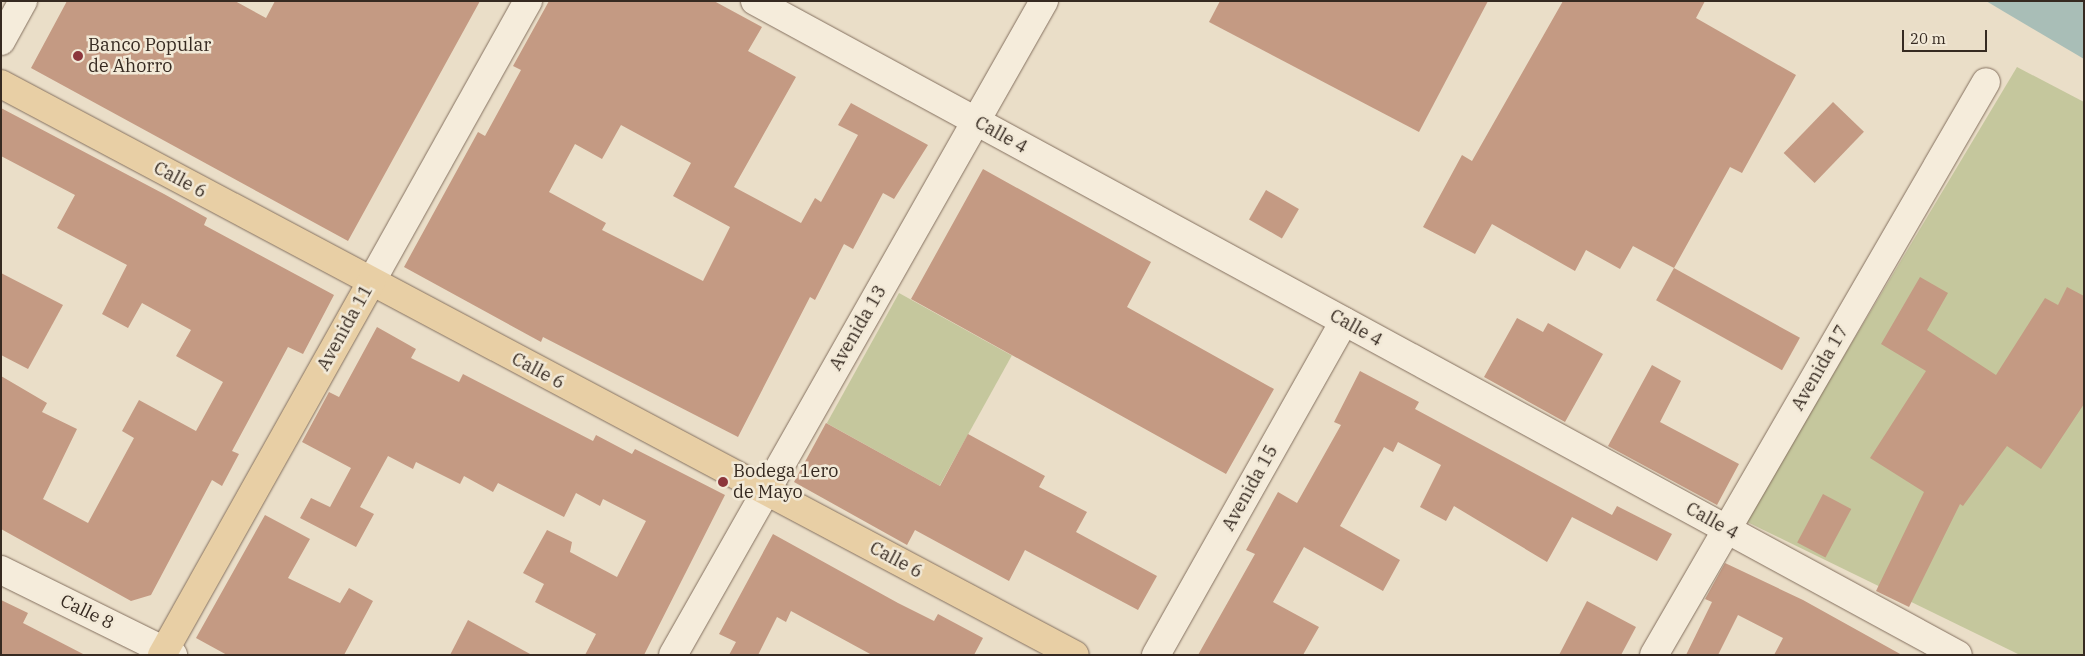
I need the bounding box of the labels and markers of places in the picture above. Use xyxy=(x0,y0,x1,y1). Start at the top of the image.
place label: Banco Popular de Ahorro xyxy=(88,35,211,78)
marker: Banco Popular de Ahorro xyxy=(72,50,84,62)
place label: Bodega 1ero de Mayo xyxy=(733,461,838,504)
marker: Bodega 1ero de Mayo xyxy=(717,476,729,488)

